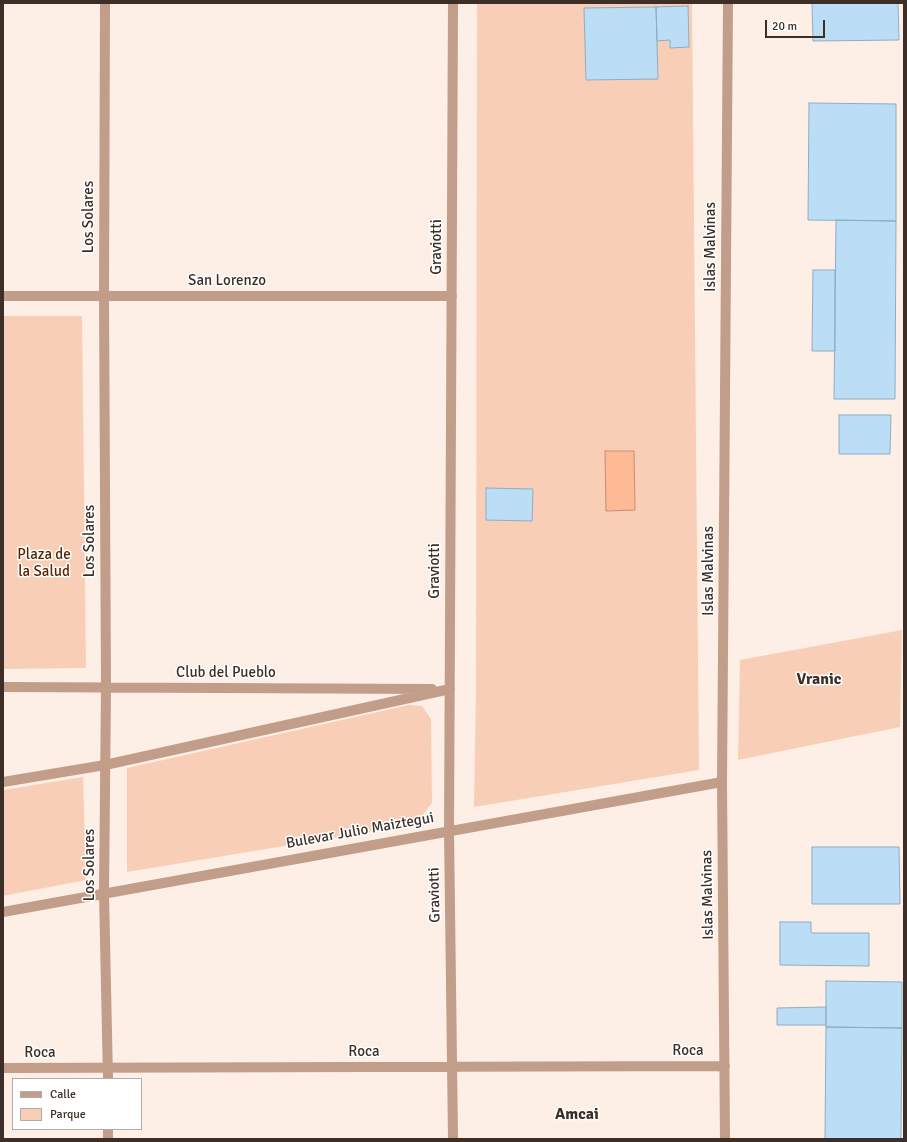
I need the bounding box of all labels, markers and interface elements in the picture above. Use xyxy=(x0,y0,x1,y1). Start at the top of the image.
scale bar xyxy=(767,12,827,38)
text: 20 m xyxy=(772,19,797,34)
street label: Los Solares xyxy=(80,181,98,253)
street label: Islas Malvinas xyxy=(702,202,720,292)
street label: Graviotti xyxy=(428,219,446,275)
street label: San Lorenzo xyxy=(188,272,266,290)
street label: Los Solares xyxy=(81,505,99,577)
street label: Islas Malvinas xyxy=(700,526,718,616)
street label: Graviotti xyxy=(426,543,444,599)
park label: Plaza de la Salud xyxy=(17,546,71,581)
street label: Club del Pueblo xyxy=(176,664,276,682)
district label: Vranic xyxy=(797,670,841,690)
street label: Bulevar Julio Maiztegui xyxy=(285,809,435,853)
street label: Los Solares xyxy=(81,829,99,901)
street label: Islas Malvinas xyxy=(698,850,718,940)
street label: Graviotti xyxy=(426,867,444,923)
street label: Roca xyxy=(672,1042,704,1060)
street label: Roca xyxy=(348,1043,380,1061)
street label: Roca xyxy=(24,1044,56,1062)
legend xyxy=(12,1078,142,1130)
text: Calle xyxy=(50,1087,76,1102)
district label: Amcai xyxy=(555,1105,599,1125)
text: Parque xyxy=(50,1107,86,1122)

